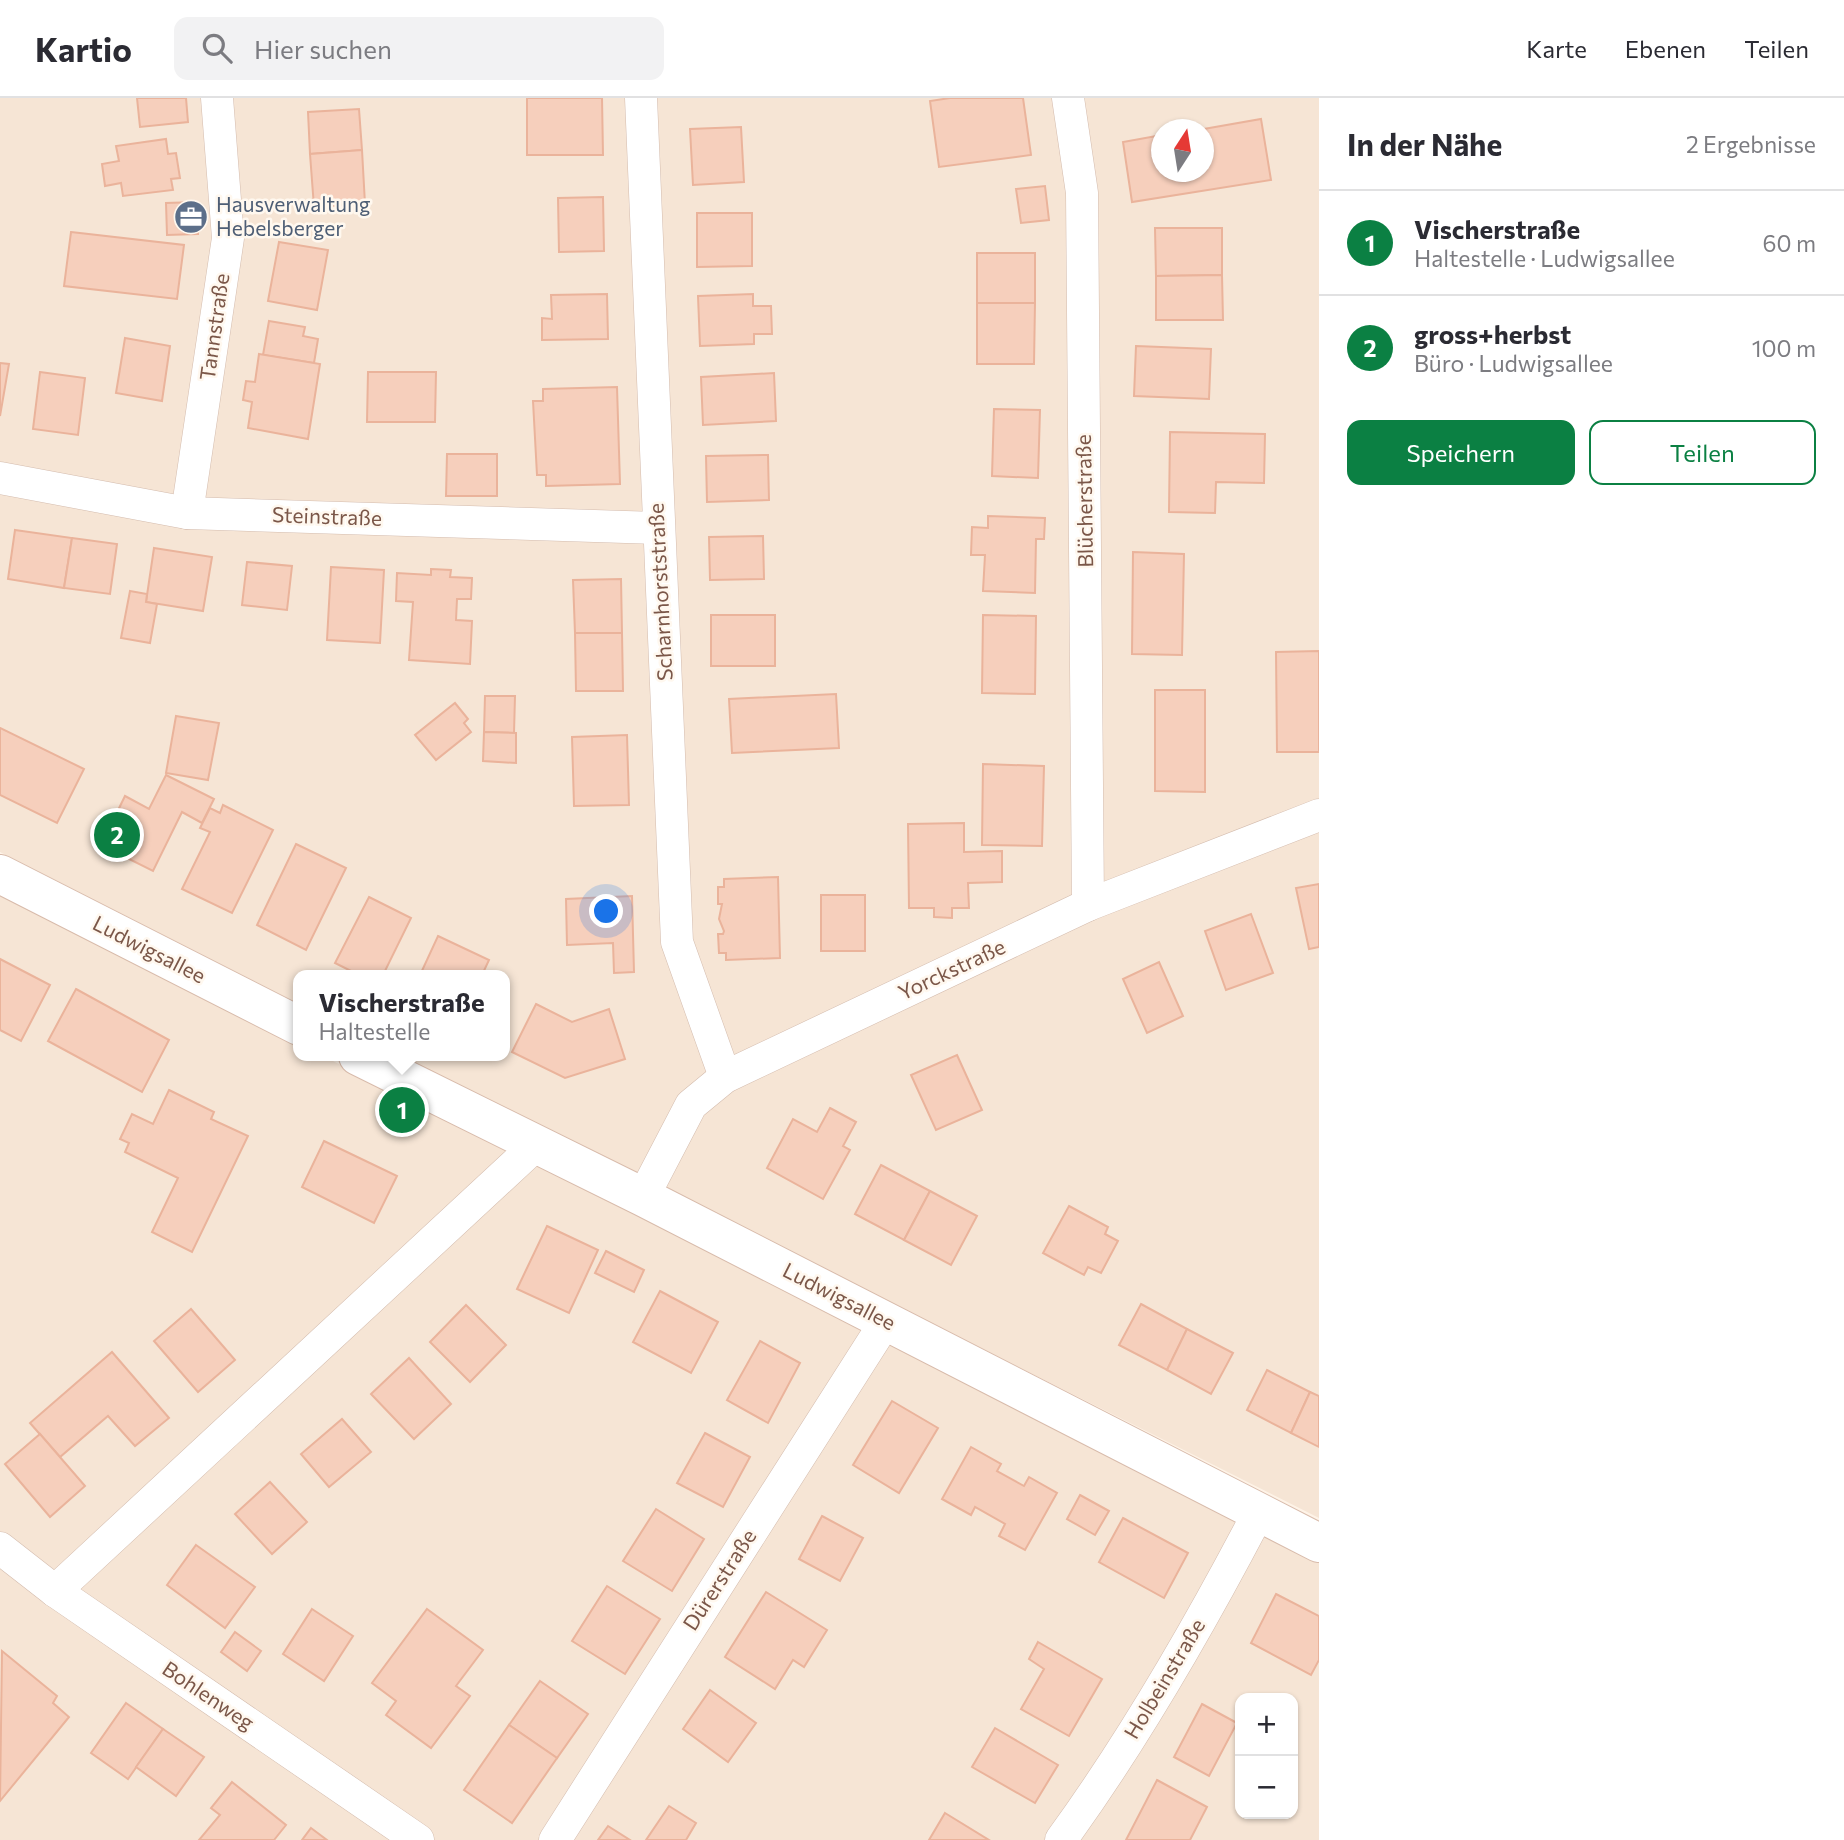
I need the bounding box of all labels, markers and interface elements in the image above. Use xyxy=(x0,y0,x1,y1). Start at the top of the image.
search box xyxy=(174,17,664,80)
text: Kartio xyxy=(35,28,132,69)
icon: search xyxy=(198,29,236,67)
text: Hier suchen xyxy=(254,33,392,64)
text: Karte xyxy=(1526,34,1587,63)
text: Ebenen xyxy=(1625,34,1706,63)
text: Teilen xyxy=(1744,34,1809,63)
north arrow xyxy=(1151,119,1214,182)
text: In der Nähe xyxy=(1347,125,1502,162)
text: 2 Ergebnisse xyxy=(1686,130,1816,158)
place label: Hausverwaltung Hebelsberger xyxy=(216,191,370,240)
office icon: Hausverwaltung Hebelsberger xyxy=(172,198,210,236)
text: Vischerstraße xyxy=(1414,213,1580,244)
text: 1 xyxy=(1365,229,1375,257)
text: 60 m xyxy=(1763,229,1816,257)
text: Haltestelle · Ludwigsallee xyxy=(1414,244,1675,272)
street label: Tannstraße xyxy=(194,272,233,382)
text: gross+herbst xyxy=(1414,318,1571,349)
text: 2 xyxy=(1363,334,1377,362)
text: 100 m xyxy=(1752,334,1816,362)
text: Büro · Ludwigsallee xyxy=(1414,349,1613,377)
button: Speichern xyxy=(1347,420,1575,485)
button: Teilen xyxy=(1589,420,1816,485)
street label: Blücherstraße xyxy=(1070,434,1097,568)
street label: Steinstraße xyxy=(272,501,383,530)
street label: Scharnhorststraße xyxy=(642,503,677,682)
pin: 2 xyxy=(94,809,140,861)
your location xyxy=(589,894,623,928)
street label: Ludwigsallee xyxy=(89,910,210,988)
street label: Yorckstraße xyxy=(894,933,1009,1004)
popup xyxy=(293,970,510,1061)
text: Vischerstraße xyxy=(318,986,485,1017)
text: Haltestelle xyxy=(318,1017,431,1045)
pin: 1 xyxy=(379,1084,425,1136)
street label: Ludwigsallee xyxy=(779,1257,900,1335)
street label: Dürerstraße xyxy=(677,1524,761,1634)
street label: Holbeinstraße xyxy=(1118,1614,1209,1743)
street label: Bohlenweg xyxy=(158,1655,259,1735)
map controls xyxy=(1235,1693,1298,1819)
button: + xyxy=(1235,1693,1298,1756)
button: − xyxy=(1235,1756,1298,1819)

